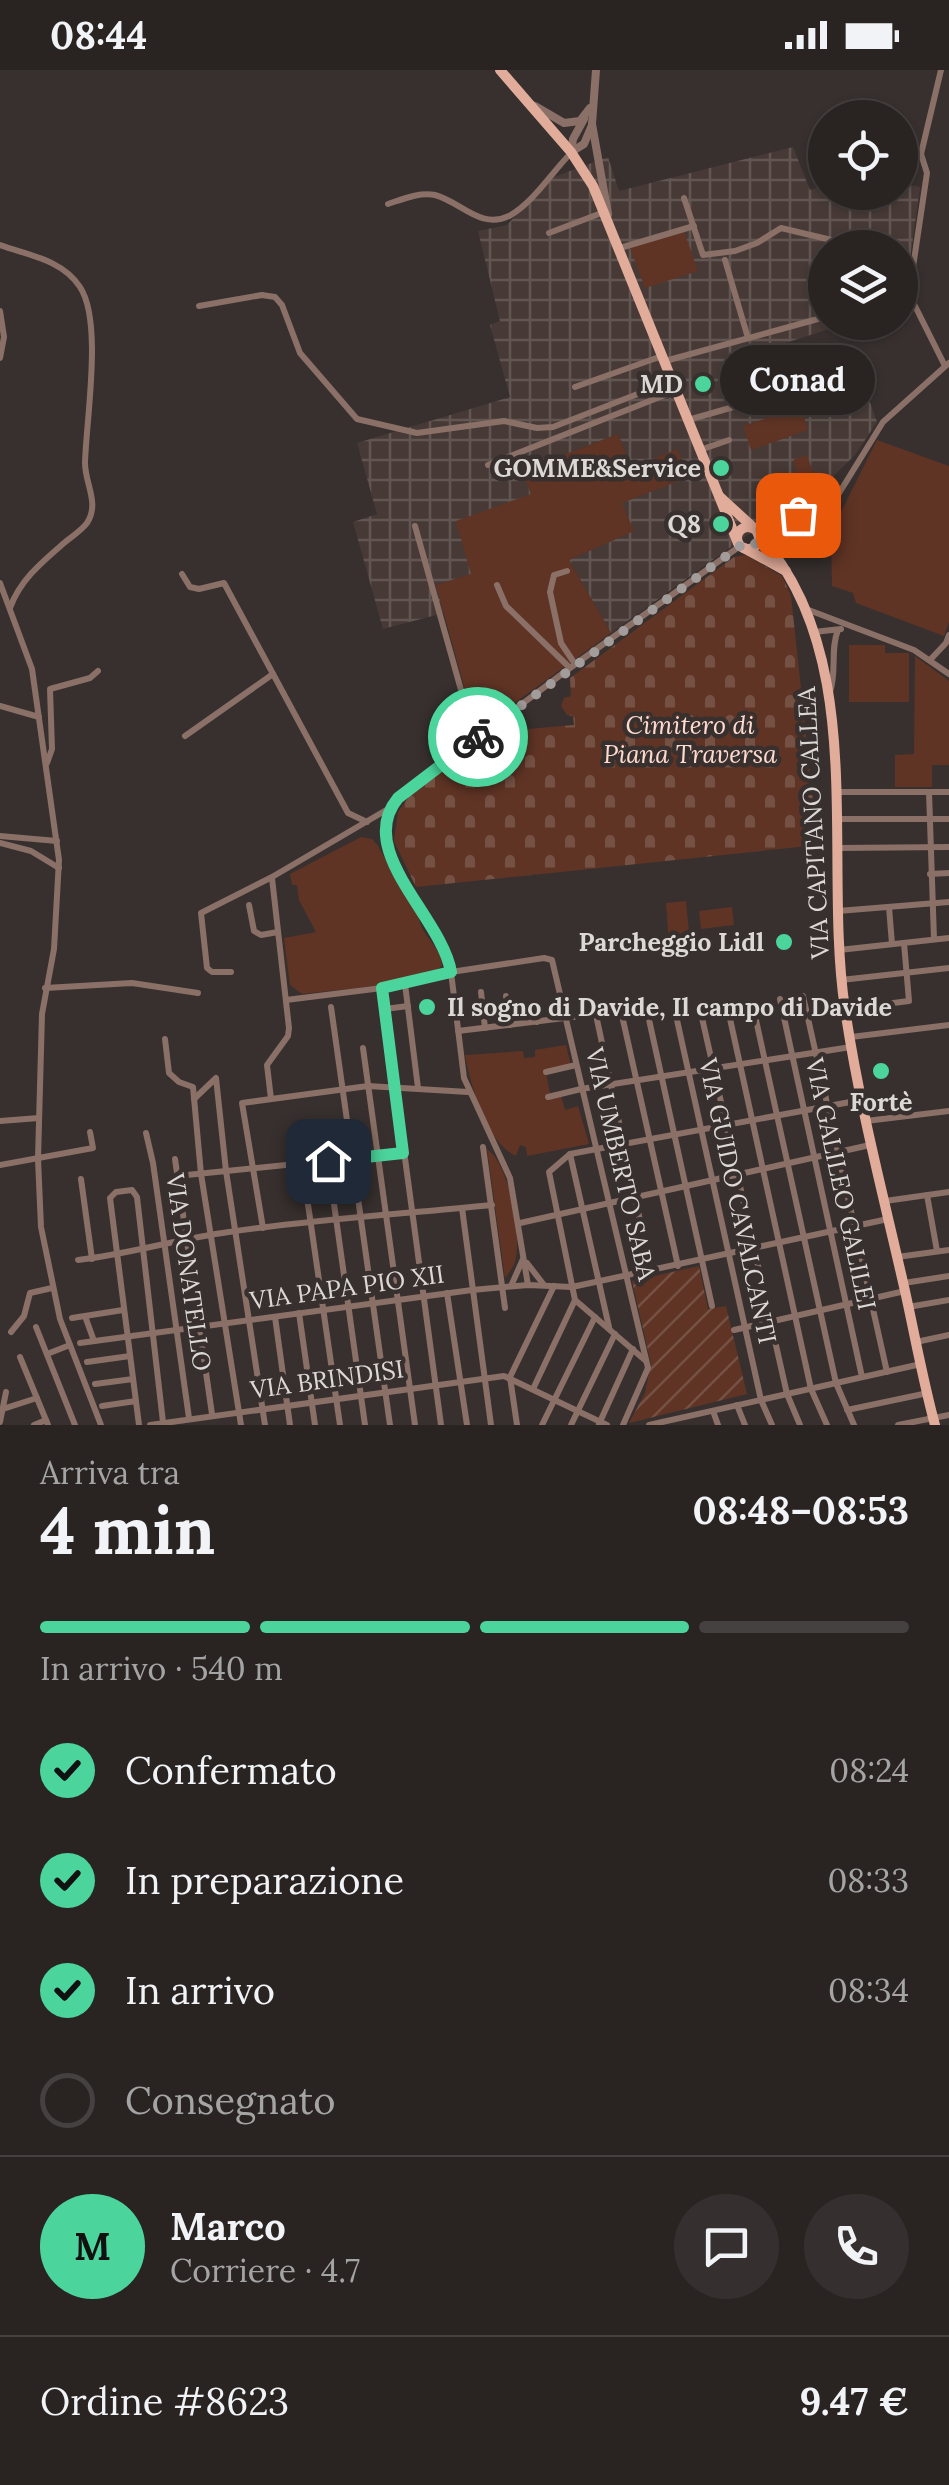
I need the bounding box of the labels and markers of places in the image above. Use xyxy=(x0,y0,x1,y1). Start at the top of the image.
callout: Conad xyxy=(720,345,876,415)
place label: MD xyxy=(640,368,683,400)
marker: MD xyxy=(692,373,714,395)
place label: GOMME&Service xyxy=(494,452,701,484)
marker: GOMME&Service xyxy=(710,457,732,479)
pin xyxy=(756,473,841,558)
place label: Q8 xyxy=(667,508,701,540)
marker: Q8 xyxy=(710,513,732,535)
place label: Parcheggio Lidl xyxy=(578,926,764,958)
marker: Parcheggio Lidl xyxy=(773,931,795,953)
place label: Il sogno di Davide, Il campo di Davide xyxy=(447,991,892,1023)
marker: Il sogno di Davide, Il campo di Davide xyxy=(416,996,438,1018)
marker: Fortè xyxy=(870,1060,892,1082)
place label: Fortè xyxy=(849,1086,913,1118)
pin xyxy=(286,1119,371,1204)

